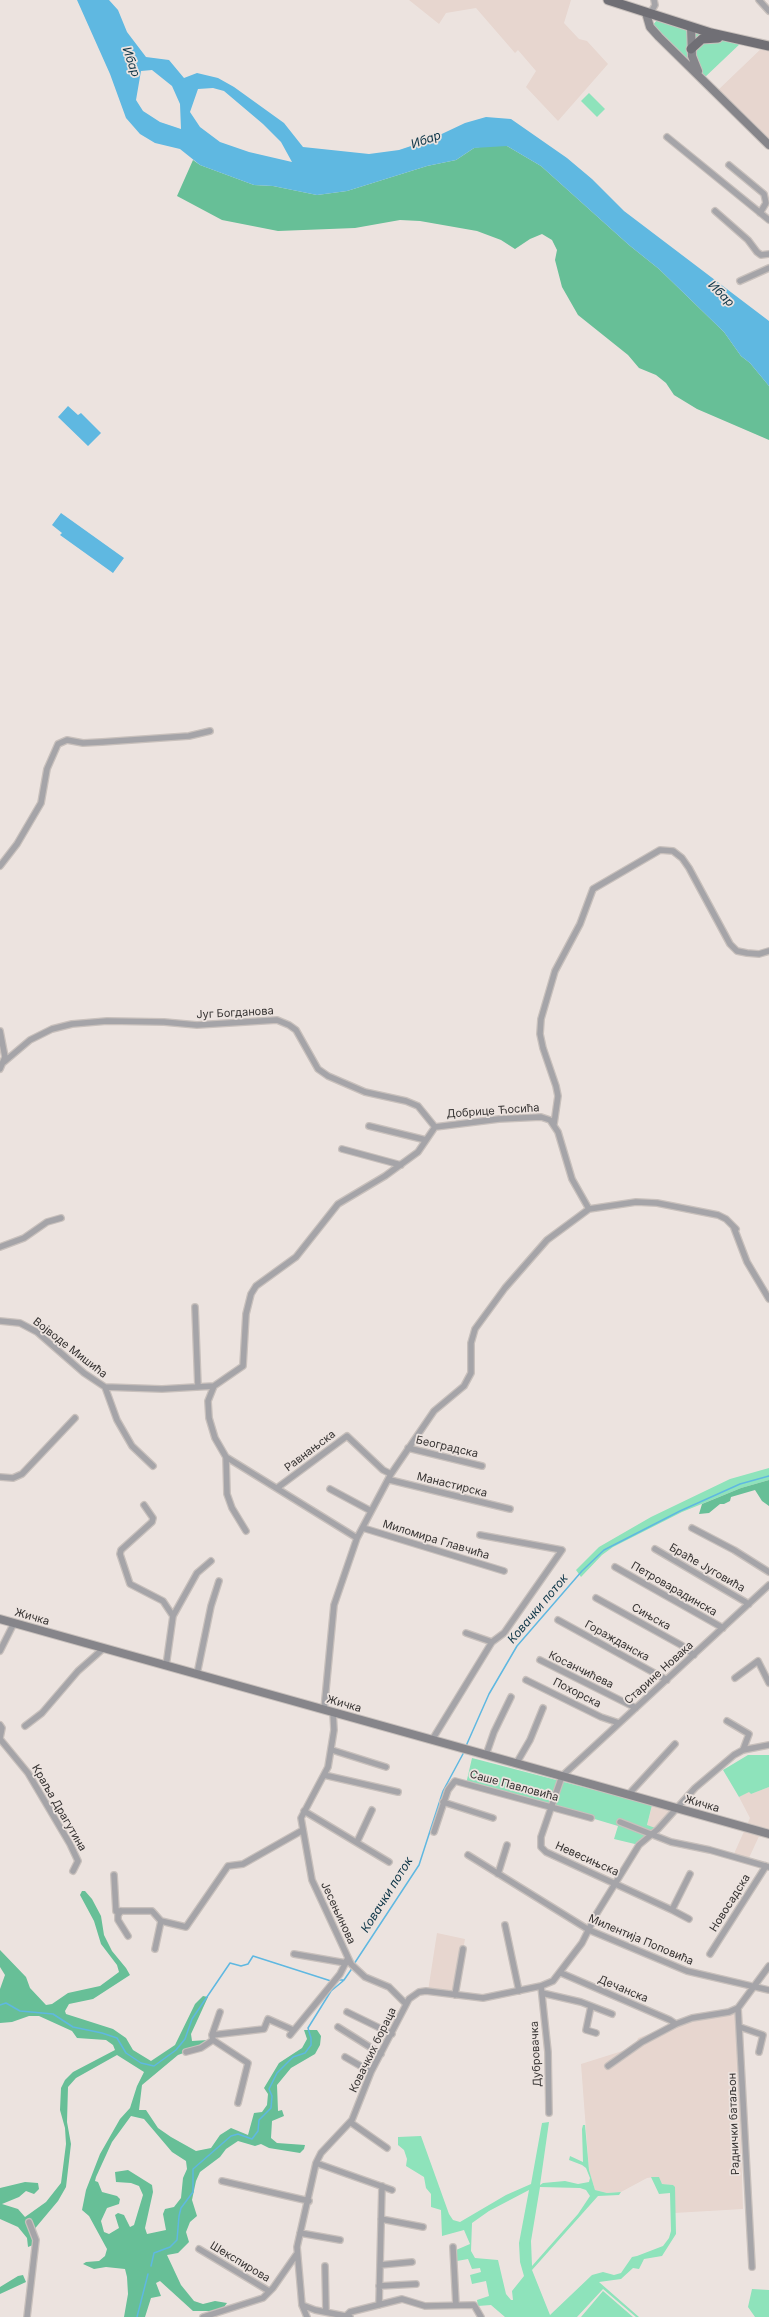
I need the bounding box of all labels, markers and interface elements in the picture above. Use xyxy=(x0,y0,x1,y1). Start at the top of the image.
water label: Ибар xyxy=(119,45,143,79)
water label: Ибар xyxy=(409,128,443,152)
water label: Ибар xyxy=(705,278,737,310)
street label: Југ Богданова xyxy=(196,1004,274,1022)
street label: Добрице Ћосића xyxy=(446,1101,540,1121)
street label: Војводе Мишића xyxy=(30,1315,110,1381)
street label: Равнањска xyxy=(282,1428,338,1474)
street label: Београдска xyxy=(415,1433,479,1461)
street label: Манастирска xyxy=(415,1470,489,1500)
street label: Миломира Главчића xyxy=(381,1517,491,1563)
street label: Браће Југовића xyxy=(667,1541,747,1595)
street label: Петроварадинска xyxy=(629,1559,719,1619)
water label: Ковачки поток xyxy=(505,1571,571,1647)
street label: Сињска xyxy=(629,1601,673,1633)
street label: Жичка xyxy=(13,1606,51,1628)
street label: Горажданска xyxy=(582,1618,652,1664)
street label: Старине Новака xyxy=(622,1639,696,1707)
street label: Косанчићева xyxy=(546,1649,616,1691)
street label: Похорска xyxy=(551,1675,603,1711)
street label: Жичка xyxy=(325,1693,363,1715)
street label: Краља Драгутина xyxy=(29,1762,89,1854)
street label: Саше Павловића xyxy=(468,1768,560,1804)
street label: Жичка xyxy=(683,1793,721,1815)
street label: Невесињска xyxy=(553,1839,621,1879)
water label: Ковачки поток xyxy=(358,1855,416,1935)
street label: Новосадска xyxy=(707,1872,753,1934)
street label: Јесењинова xyxy=(318,1880,358,1946)
street label: Милентија Поповића xyxy=(587,1912,695,1968)
street label: Дечанска xyxy=(596,1973,650,2005)
street label: Ковачких бораца xyxy=(347,2005,399,2095)
street label: Дубровачка xyxy=(528,2021,544,2087)
street label: Раднички батаљон xyxy=(726,2073,742,2175)
street label: Шекспирова xyxy=(208,2239,272,2285)

